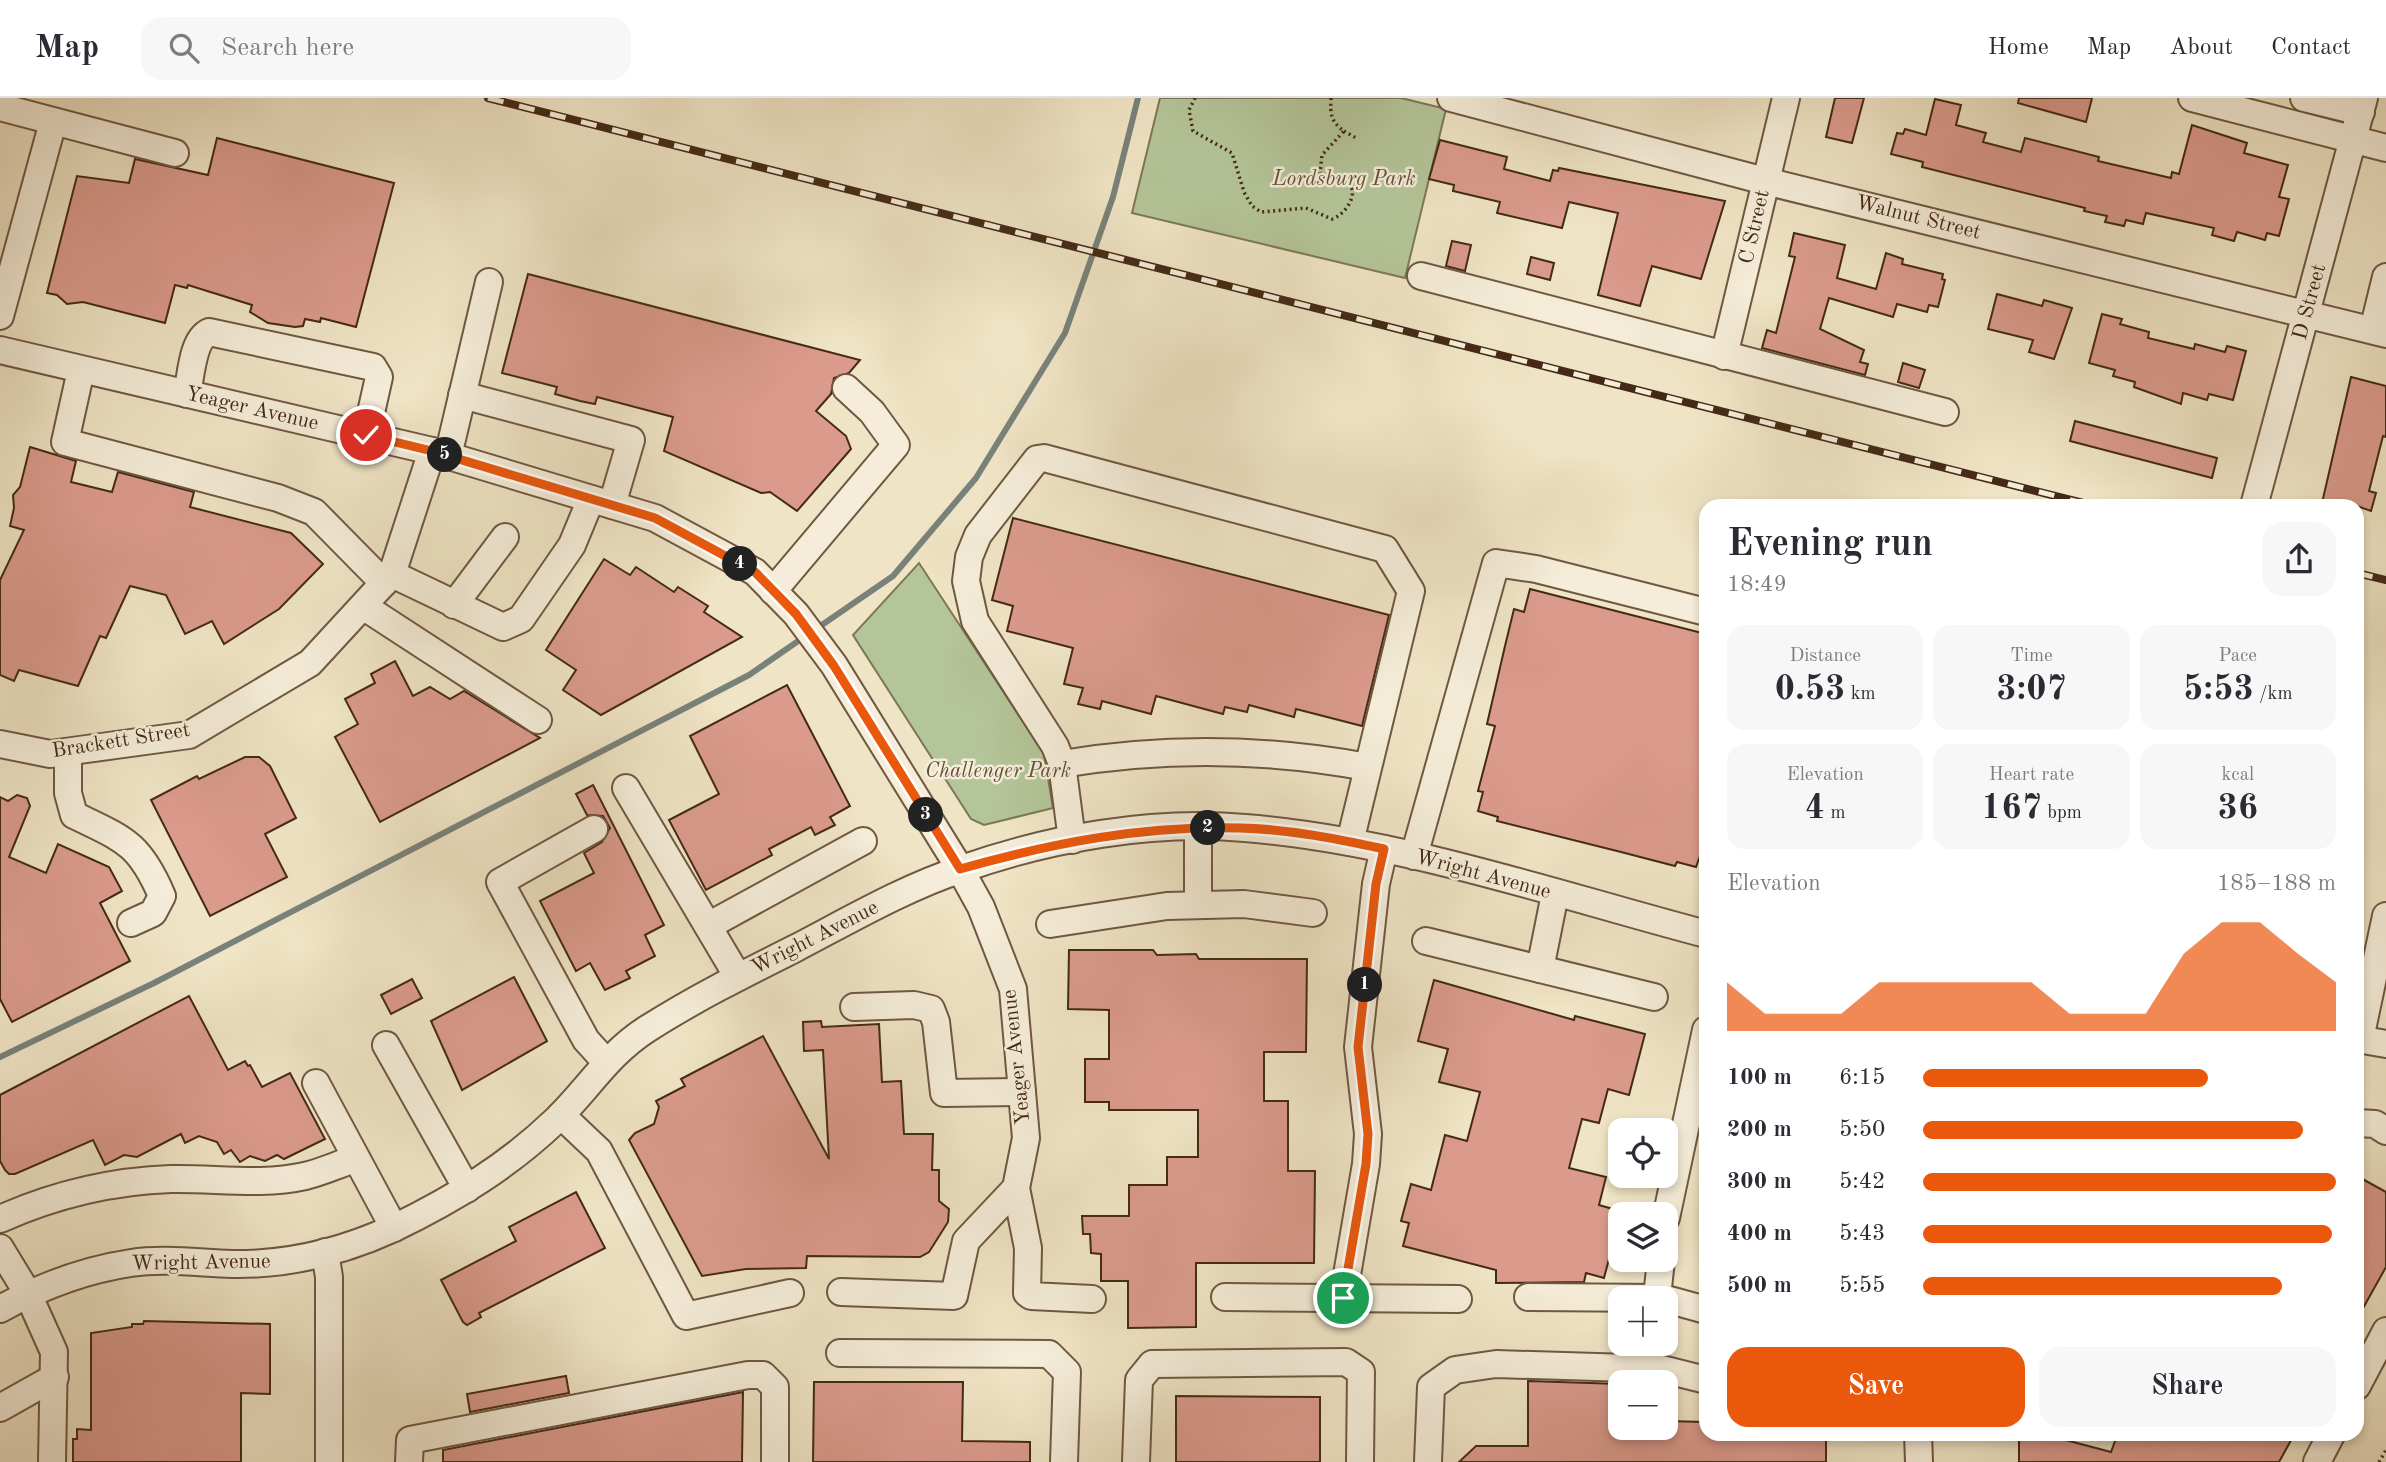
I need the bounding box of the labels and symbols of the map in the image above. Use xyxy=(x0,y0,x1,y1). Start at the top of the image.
park label: Lordsburg Park xyxy=(1271,169,1416,190)
street label: C Street xyxy=(1736,188,1774,266)
street label: Walnut Street xyxy=(1853,192,1983,244)
street label: D Street xyxy=(2290,262,2330,342)
street label: Yeager Avenue xyxy=(183,383,321,435)
pin xyxy=(336,405,396,465)
pin: 5 xyxy=(428,438,462,472)
pin: 4 xyxy=(722,546,758,582)
street label: Brackett Street xyxy=(50,720,192,762)
park label: Challenger Park xyxy=(925,761,1071,782)
pin: 3 xyxy=(908,798,944,832)
pin: 2 xyxy=(1190,810,1226,846)
street label: Wright Avenue xyxy=(1413,847,1553,903)
street label: Wright Avenue xyxy=(748,897,882,979)
pin: 1 xyxy=(1348,968,1382,1002)
street label: Yeager Avenue xyxy=(999,988,1035,1126)
street label: Wright Avenue xyxy=(131,1251,271,1275)
pin xyxy=(1313,1268,1373,1328)

